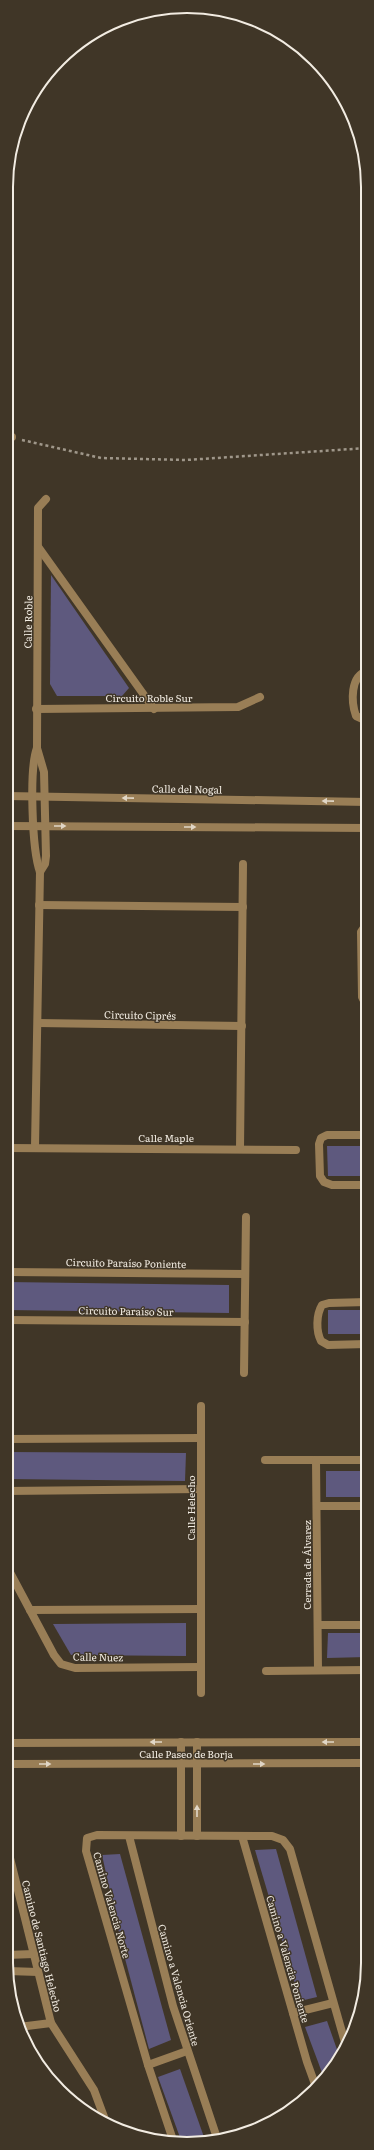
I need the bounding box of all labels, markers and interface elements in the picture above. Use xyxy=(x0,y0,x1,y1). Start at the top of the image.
street label: Calle Roble xyxy=(20,595,35,649)
street label: Circuito Roble Sur xyxy=(106,690,193,705)
street label: Calle del Nogal xyxy=(152,780,223,797)
one-way arrow xyxy=(122,794,134,801)
one-way arrow xyxy=(321,798,334,804)
one-way arrow xyxy=(54,823,67,829)
one-way arrow xyxy=(184,824,197,830)
street label: Circuito Ciprés xyxy=(104,1006,176,1023)
street label: Calle Maple xyxy=(138,1130,194,1145)
street label: Circuito Paraíso Poniente xyxy=(66,1254,186,1271)
street label: Circuito Paraíso Sur xyxy=(78,1302,174,1319)
street label: Calle Helecho xyxy=(183,1475,198,1541)
street label: Cerrada de Álvarez xyxy=(299,1520,314,1610)
street label: Calle Nuez xyxy=(73,1649,123,1664)
one-way arrow xyxy=(149,1739,162,1745)
one-way arrow xyxy=(321,1739,334,1745)
street label: Calle Paseo de Borja xyxy=(139,1746,233,1761)
one-way arrow xyxy=(39,1761,52,1767)
one-way arrow xyxy=(253,1761,266,1767)
one-way arrow xyxy=(194,1804,200,1817)
street label: Camino Valencia Norte xyxy=(90,1850,135,1960)
street label: Camino de Santiago Helecho xyxy=(19,1878,66,2014)
street label: Camino a Valencia Poniente xyxy=(263,1893,314,2024)
street label: Camino a Valencia Oriente xyxy=(155,1922,204,2047)

